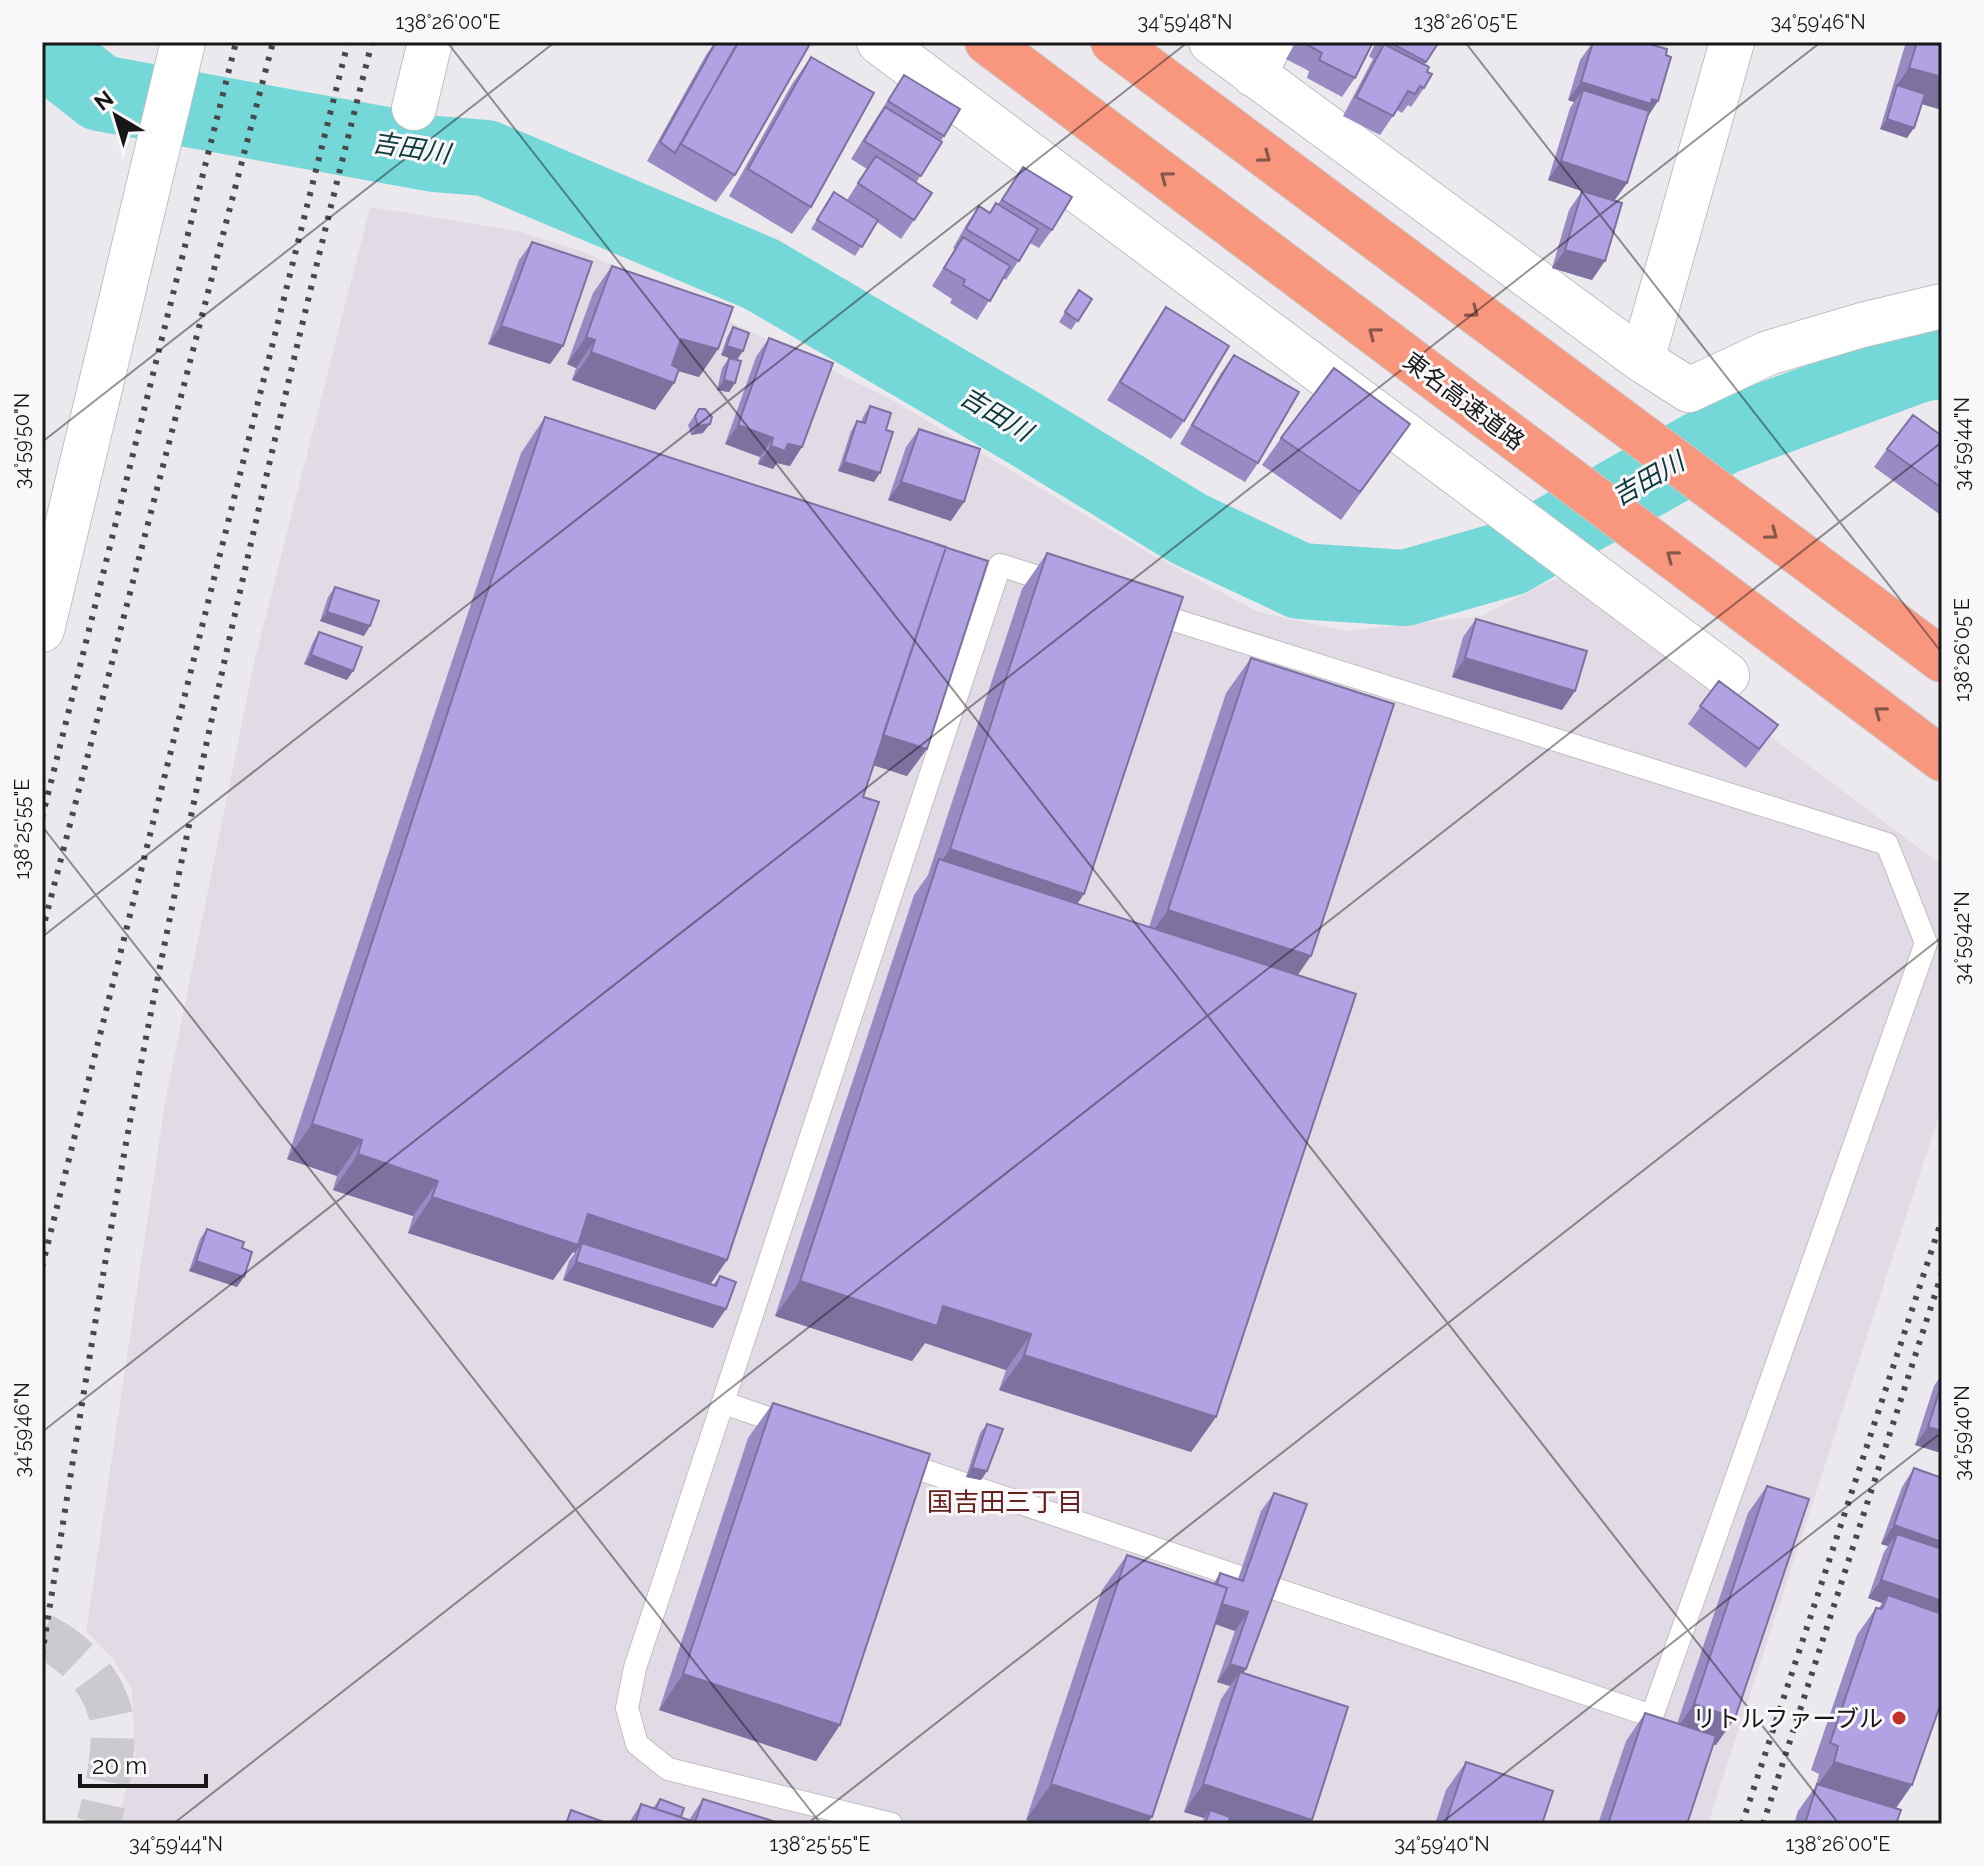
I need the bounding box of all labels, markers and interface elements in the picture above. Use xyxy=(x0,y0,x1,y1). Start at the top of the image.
text: 138°26'00"E xyxy=(395,10,501,34)
text: 34°59'48"N xyxy=(1137,10,1233,34)
text: 138°26'05"E xyxy=(1414,10,1518,34)
text: 34°59'46"N xyxy=(1770,10,1866,34)
north arrow xyxy=(76,76,156,156)
text: N xyxy=(89,85,118,116)
water label: 吉田川 xyxy=(370,127,455,169)
one-way arrow xyxy=(1256,147,1271,161)
one-way arrow xyxy=(1161,172,1175,186)
one-way arrow xyxy=(1465,302,1479,316)
one-way arrow xyxy=(1368,328,1383,343)
street label: 東名高速道路 xyxy=(1398,346,1530,456)
water label: 吉田川 xyxy=(955,381,1040,448)
text: 34°59'50"N xyxy=(10,393,34,489)
text: 34°59'44"N xyxy=(1950,397,1974,491)
water label: 吉田川 xyxy=(1607,445,1692,511)
one-way arrow xyxy=(1763,524,1778,538)
one-way arrow xyxy=(1666,552,1681,566)
text: 138°26'05"E xyxy=(1950,598,1974,702)
one-way arrow xyxy=(1874,708,1888,722)
text: 138°25'55"E xyxy=(10,778,34,880)
text: 34°59'42"N xyxy=(1950,891,1974,985)
text: 34°59'46"N xyxy=(10,1382,34,1478)
text: 34°59'40"N xyxy=(1950,1385,1974,1481)
district label: 国吉田三丁目 xyxy=(927,1487,1083,1517)
place label: リトルファーブル xyxy=(1692,1704,1883,1733)
marker: リトルファーブル xyxy=(1890,1709,1908,1727)
scale bar xyxy=(80,1738,206,1788)
text: 20 m xyxy=(92,1751,147,1780)
text: 34°59'44"N xyxy=(129,1832,223,1856)
text: 138°25'55"E xyxy=(769,1832,871,1856)
text: 34°59'40"N xyxy=(1394,1832,1490,1856)
text: 138°26'00"E xyxy=(1785,1832,1891,1856)

